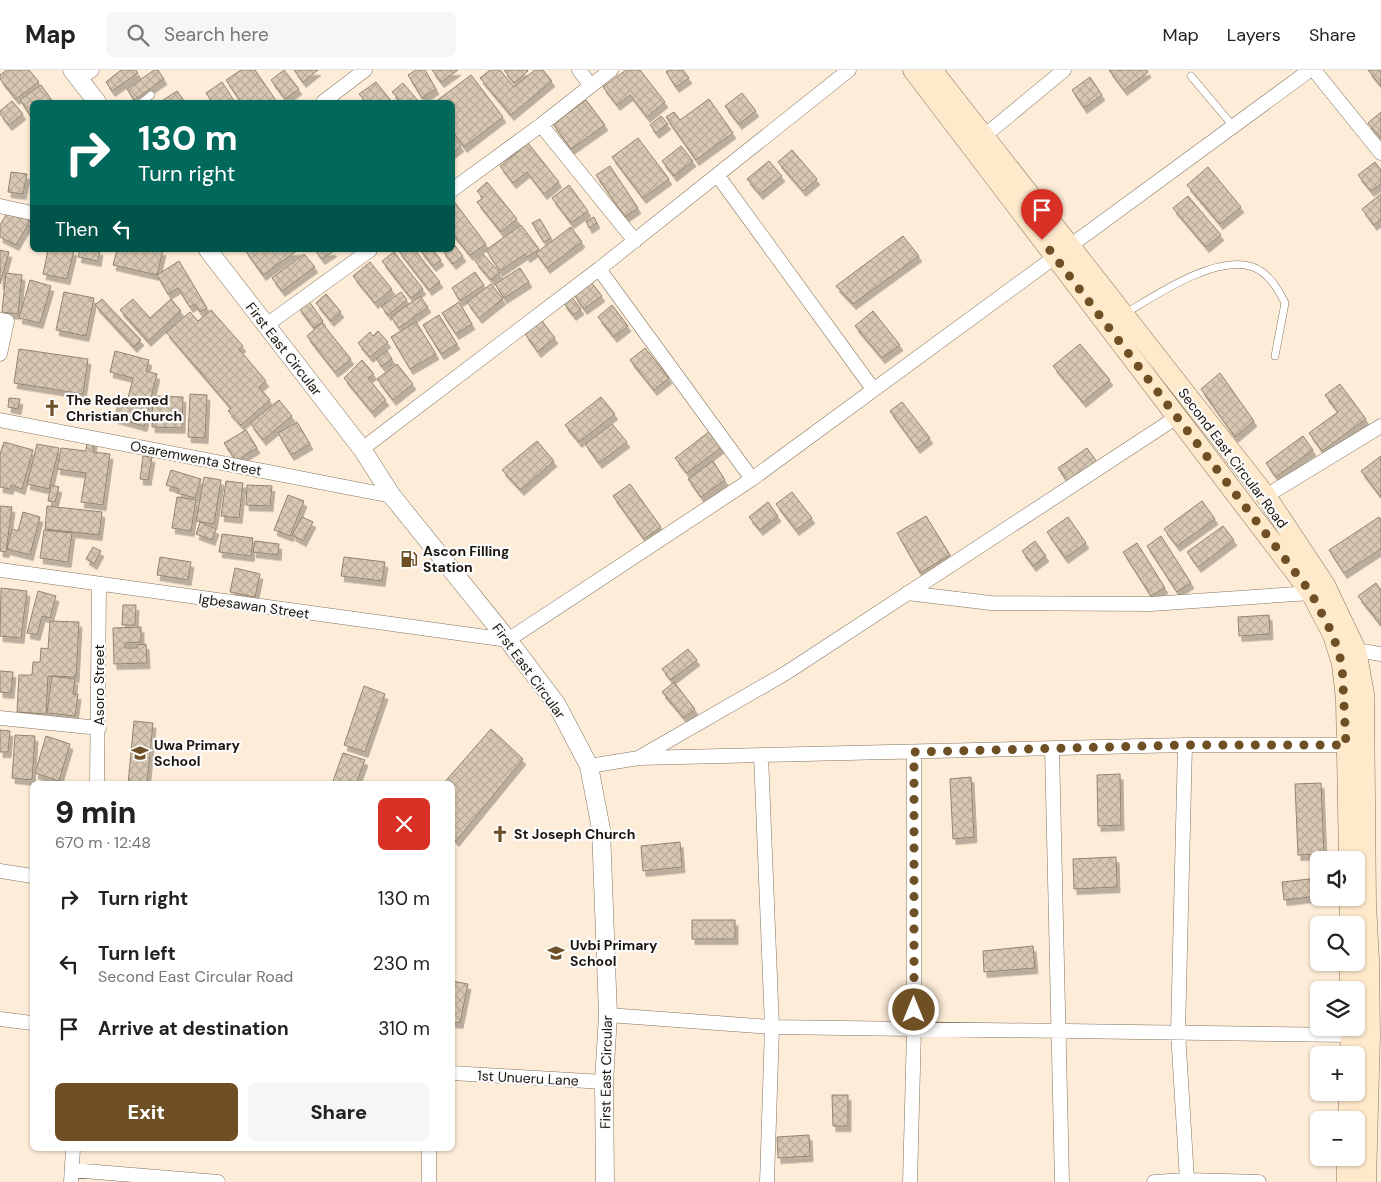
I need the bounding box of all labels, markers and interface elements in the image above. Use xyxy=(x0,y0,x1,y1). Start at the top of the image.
search box xyxy=(106,12,456,57)
text: Map xyxy=(25,19,76,50)
icon: search xyxy=(124,21,152,49)
text: Search here xyxy=(164,22,269,47)
text: Map xyxy=(1163,23,1199,47)
text: Layers xyxy=(1227,23,1281,47)
text: Share xyxy=(1309,23,1356,47)
text: 130 m xyxy=(138,115,238,161)
icon: right xyxy=(55,120,120,185)
text: Turn right xyxy=(138,159,235,188)
pin xyxy=(1021,189,1063,240)
icon: arrive xyxy=(1028,196,1056,224)
icon: left xyxy=(108,215,136,243)
text: Then xyxy=(55,217,98,242)
street label: First East Circular xyxy=(242,299,326,399)
street label: Second East Circular Road xyxy=(1174,384,1292,532)
place label: The Redeemed Christian Church xyxy=(66,391,182,425)
church icon: The Redeemed Christian Church xyxy=(42,398,62,418)
street label: Osaremwenta Street xyxy=(129,436,263,480)
place label: Ascon Filling Station xyxy=(423,542,509,576)
fuel station icon: Ascon Filling Station xyxy=(399,549,419,569)
street label: Igbesawan Street xyxy=(197,589,311,623)
street label: First East Circular xyxy=(488,620,570,722)
street label: Asoro Street xyxy=(90,644,108,726)
place label: Uwa Primary School xyxy=(154,736,240,770)
school or university icon: Uwa Primary School xyxy=(130,743,150,763)
text: 9 min xyxy=(55,793,136,832)
button: close xyxy=(378,798,430,850)
church icon: St Joseph Church xyxy=(490,824,510,844)
place label: St Joseph Church xyxy=(514,825,635,843)
text: 670 m · 12:48 xyxy=(55,832,151,853)
map controls xyxy=(1310,851,1365,1166)
button: sound xyxy=(1310,851,1365,906)
icon: right xyxy=(55,885,83,913)
text: Turn right xyxy=(98,886,188,911)
text: 130 m xyxy=(378,886,430,911)
button: search xyxy=(1310,916,1365,971)
place label: Uvbi Primary School xyxy=(570,936,658,970)
text: Turn left xyxy=(98,941,176,966)
school or university icon: Uvbi Primary School xyxy=(546,943,566,963)
icon: left xyxy=(55,950,83,978)
text: 230 m xyxy=(373,951,430,976)
text: Second East Circular Road xyxy=(98,966,293,987)
button: layers xyxy=(1310,981,1365,1036)
position arrow xyxy=(887,983,939,1035)
icon: arrive xyxy=(55,1015,83,1043)
street label: First East Circular xyxy=(596,1015,616,1129)
text: Arrive at destination xyxy=(98,1016,289,1041)
text: 310 m xyxy=(378,1016,430,1041)
button: + xyxy=(1310,1046,1365,1101)
street label: 1st Unueru Lane xyxy=(477,1066,579,1090)
button: Exit xyxy=(55,1083,238,1141)
button: Share xyxy=(248,1083,430,1141)
button: − xyxy=(1310,1111,1365,1166)

